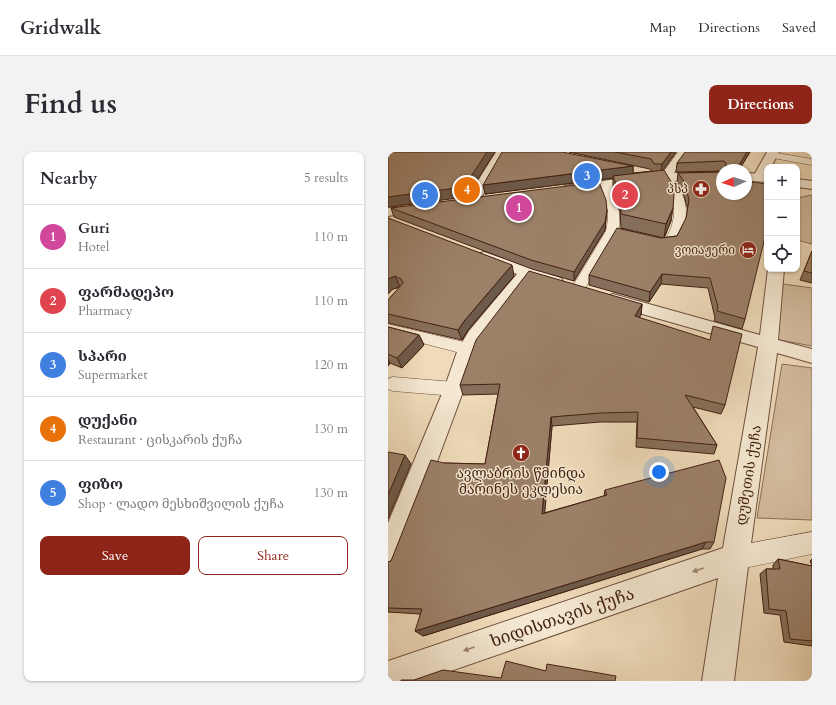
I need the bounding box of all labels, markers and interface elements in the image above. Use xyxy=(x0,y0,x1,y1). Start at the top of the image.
text: Gridwalk xyxy=(20,15,101,41)
text: Map xyxy=(650,18,676,37)
text: Directions xyxy=(698,18,760,37)
text: Saved xyxy=(782,18,816,37)
text: Find us xyxy=(24,85,117,123)
button: Directions xyxy=(709,85,812,124)
pin: 3 xyxy=(574,161,600,191)
north arrow xyxy=(716,164,752,200)
map controls xyxy=(764,164,800,272)
button: + xyxy=(764,164,800,200)
text: Nearby xyxy=(40,167,97,190)
text: 5 results xyxy=(304,169,348,187)
pin: 4 xyxy=(454,175,480,205)
pharmacy icon: პსპ xyxy=(691,179,711,199)
pin: 5 xyxy=(412,180,438,210)
pin: 2 xyxy=(612,180,638,210)
place label: პსპ xyxy=(667,181,688,197)
pin: 1 xyxy=(506,193,532,223)
button: − xyxy=(764,200,800,236)
text: Guri xyxy=(78,218,110,238)
text: 1 xyxy=(50,228,56,246)
text: 110 m xyxy=(314,228,348,246)
button: locate xyxy=(764,236,800,272)
text: Hotel xyxy=(78,238,109,256)
hotel icon: ვოიაჟერი xyxy=(738,240,758,260)
place label: ვოიაჟერი xyxy=(675,242,735,258)
text: ფარმადეპო xyxy=(78,282,174,302)
text: 2 xyxy=(50,292,56,310)
text: 110 m xyxy=(314,292,348,310)
text: Pharmacy xyxy=(78,302,133,320)
text: სპარი xyxy=(78,346,127,366)
text: 3 xyxy=(50,356,56,374)
text: 120 m xyxy=(314,356,348,374)
text: Supermarket xyxy=(78,366,148,384)
text: დუქანი xyxy=(78,410,137,430)
text: 4 xyxy=(50,420,56,438)
text: 130 m xyxy=(314,420,348,438)
street label: დუშეთის ქუჩა xyxy=(731,424,766,526)
text: Restaurant · ცისკარის ქუჩა xyxy=(78,431,242,449)
church icon: ავლაბრის წმინდა მარინეს ეკლესია xyxy=(511,443,531,463)
your location xyxy=(649,462,669,482)
place label: ავლაბრის წმინდა მარინეს ეკლესია xyxy=(456,464,586,499)
text: ფიზო xyxy=(78,474,123,494)
text: 5 xyxy=(50,484,56,502)
text: 130 m xyxy=(314,484,348,502)
text: Shop · ლადო მესხიშვილის ქუჩა xyxy=(78,495,284,513)
button: Save xyxy=(40,536,190,575)
button: Share xyxy=(198,536,348,575)
one-way arrow xyxy=(692,568,704,574)
street label: ხიდისთავის ქუჩა xyxy=(487,582,637,653)
one-way arrow xyxy=(463,646,475,652)

